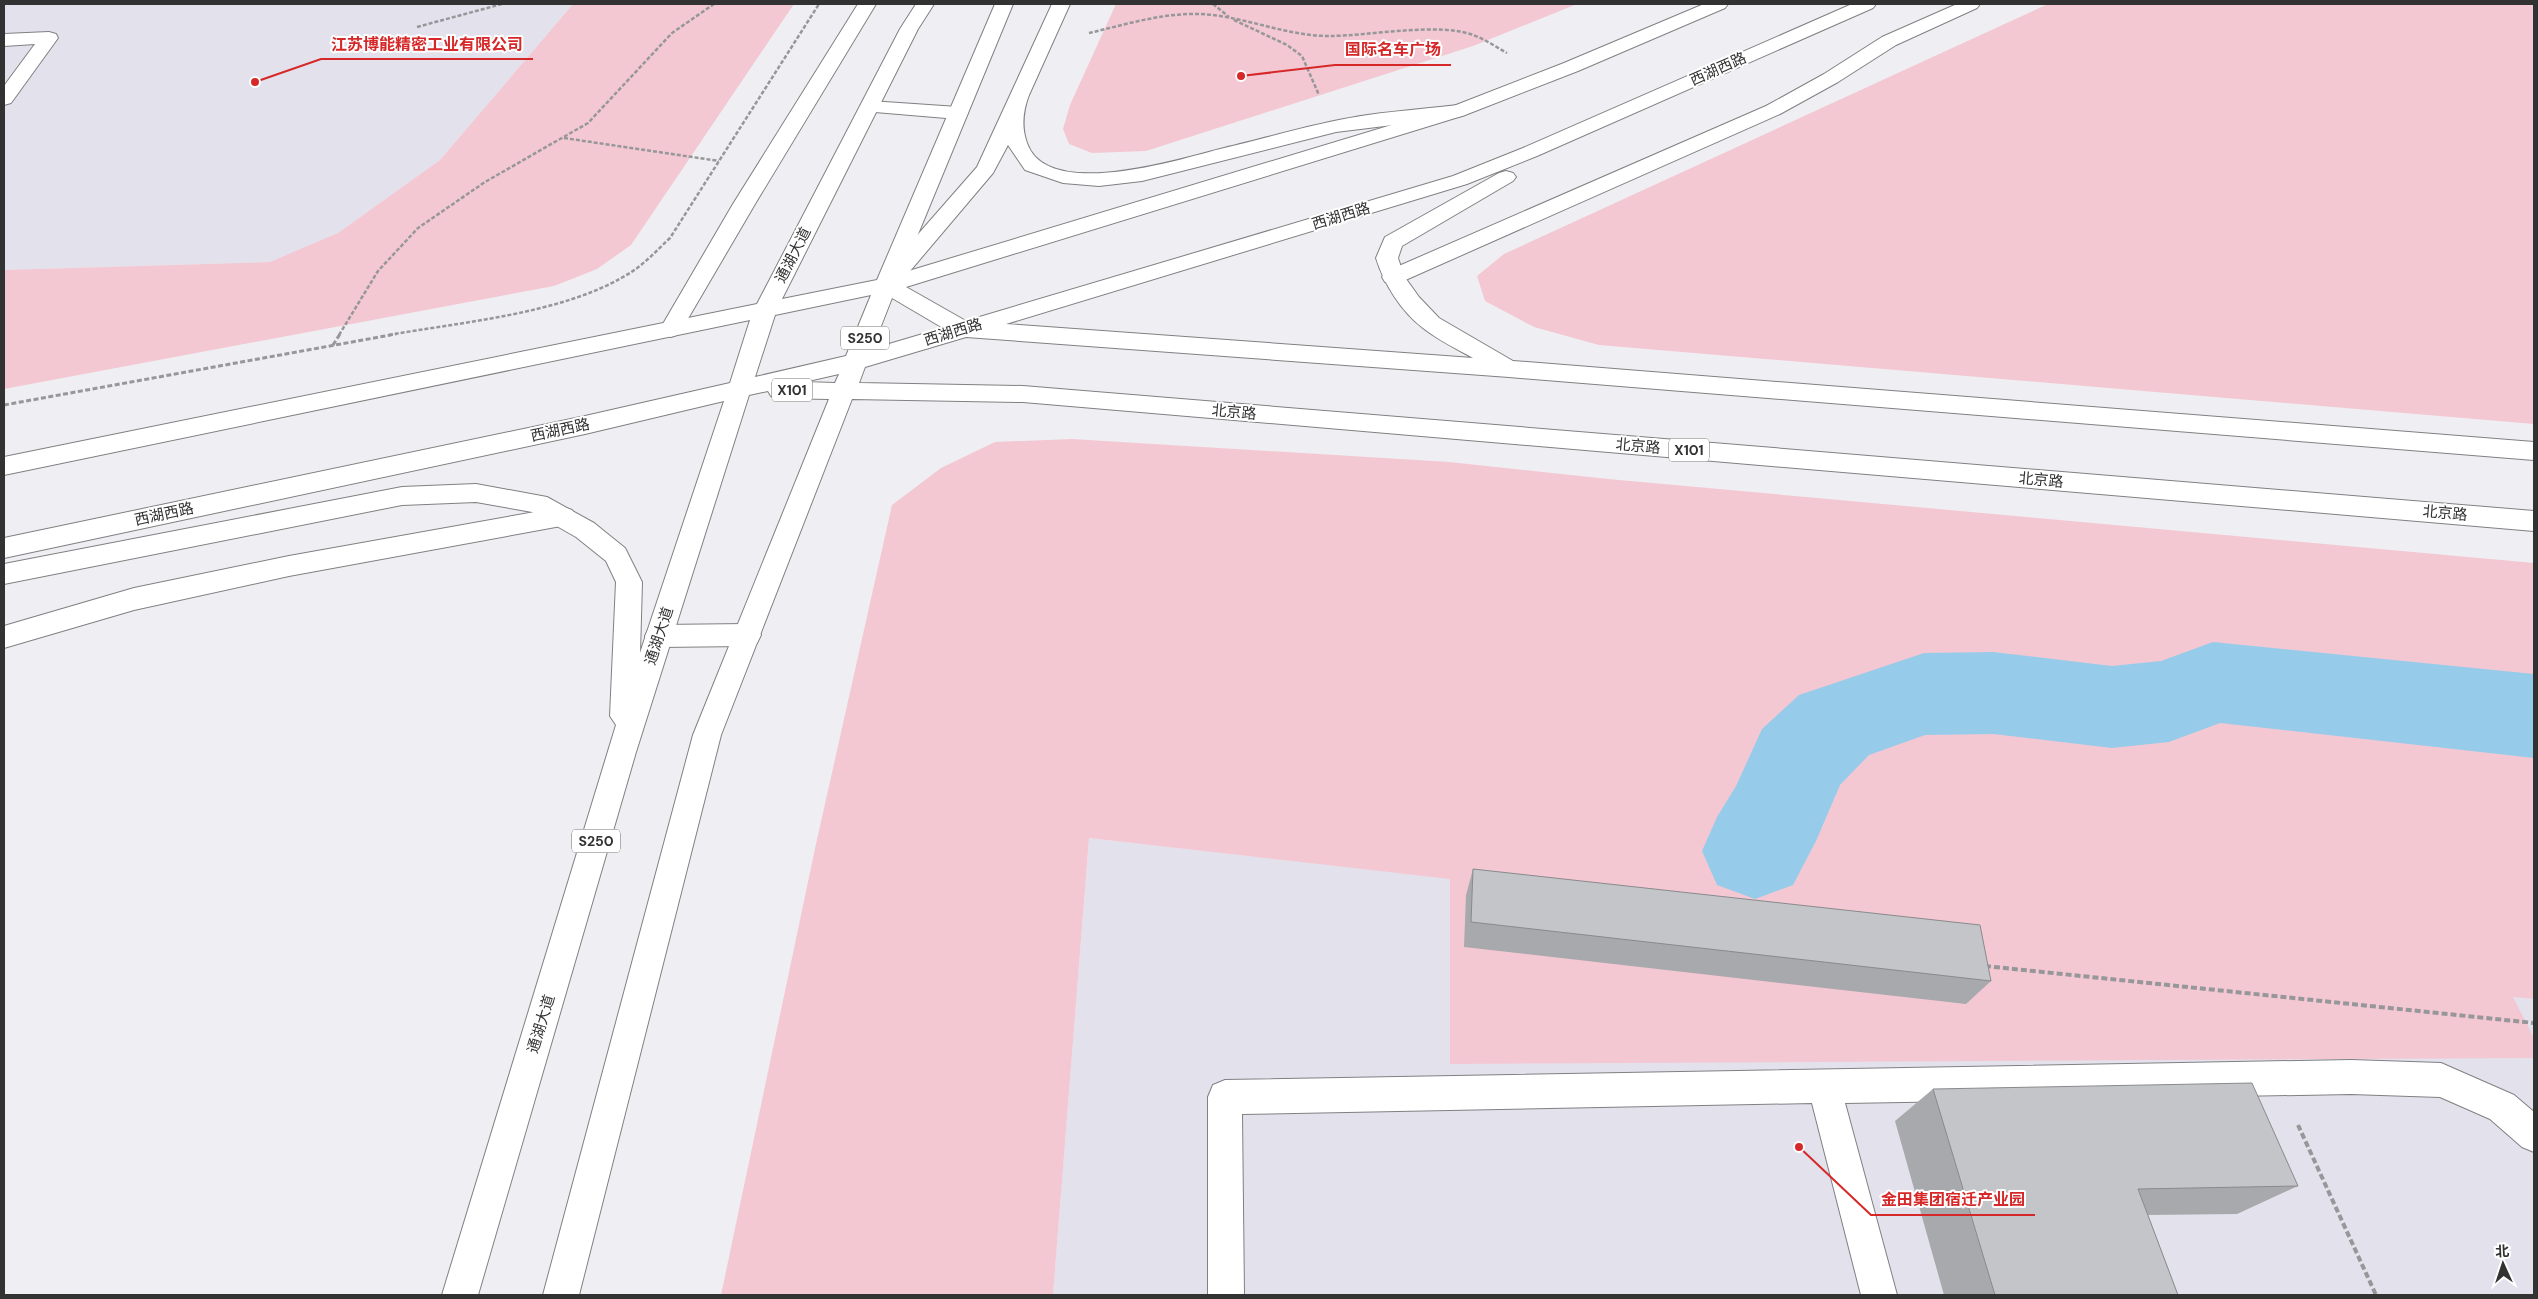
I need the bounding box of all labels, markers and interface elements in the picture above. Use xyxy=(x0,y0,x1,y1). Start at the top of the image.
callout: 江苏博能精密工业有限公司 xyxy=(321,28,533,59)
text: 江苏博能精密工业有限公司 xyxy=(331,34,523,55)
callout: 国际名车广场 xyxy=(1335,34,1451,65)
text: 国际名车广场 xyxy=(1345,39,1441,60)
street label: 西湖西路 xyxy=(1687,48,1749,90)
street label: 西湖西路 xyxy=(1309,198,1373,234)
street label: 通湖大道 xyxy=(770,224,816,286)
street label: 西湖西路 xyxy=(921,314,985,350)
road number: S250 xyxy=(841,326,889,349)
road number: X101 xyxy=(772,378,812,402)
street label: 北京路 xyxy=(1211,400,1257,424)
street label: 西湖西路 xyxy=(529,414,591,446)
street label: 北京路 xyxy=(1615,434,1661,458)
road number: X101 xyxy=(1669,438,1709,462)
street label: 北京路 xyxy=(2018,468,2064,492)
street label: 西湖西路 xyxy=(133,498,195,530)
street label: 北京路 xyxy=(2422,501,2468,525)
street label: 通湖大道 xyxy=(640,604,678,668)
road number: S250 xyxy=(572,829,620,852)
street label: 通湖大道 xyxy=(523,992,559,1056)
callout: 金田集团宿迁产业园 xyxy=(1871,1184,2035,1215)
text: 金田集团宿迁产业园 xyxy=(1881,1189,2025,1210)
north arrow xyxy=(2478,1239,2528,1289)
text: 北 xyxy=(2495,1242,2510,1260)

